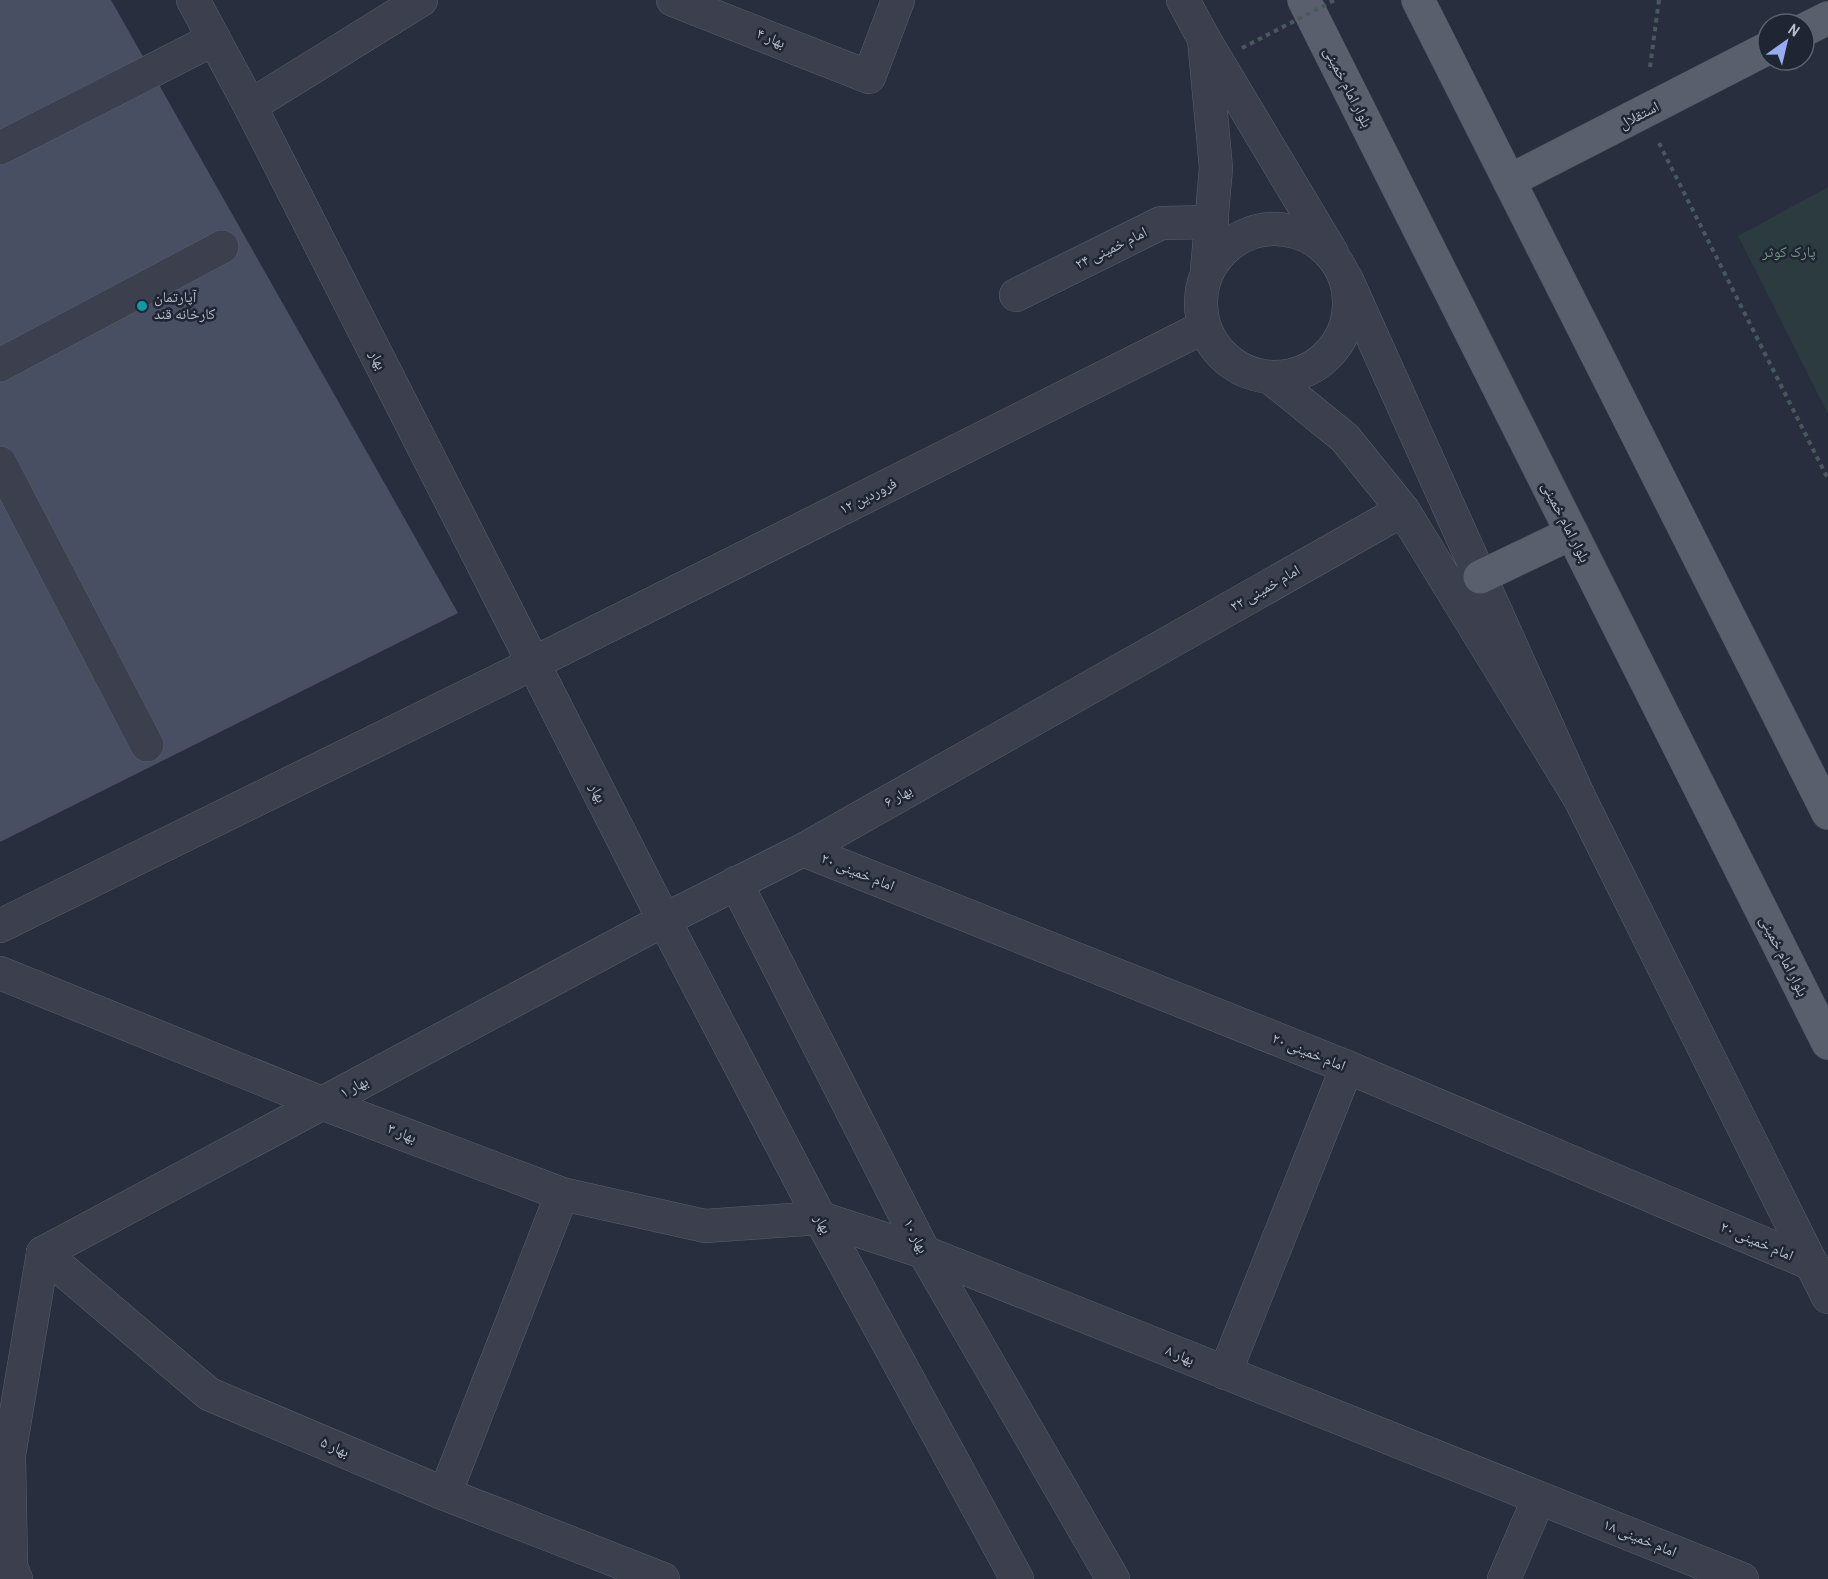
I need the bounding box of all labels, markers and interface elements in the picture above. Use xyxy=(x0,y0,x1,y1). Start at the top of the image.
north arrow xyxy=(1756,12,1816,72)
text: N xyxy=(1784,18,1804,41)
street label: بهار ۴ xyxy=(754,22,789,53)
street label: بلوار امام خمینی xyxy=(1319,43,1378,131)
street label: استقلال xyxy=(1615,95,1663,134)
street label: امام خمینی ۲۴ xyxy=(1071,221,1150,274)
park label: پارک کوثر xyxy=(1761,241,1816,262)
place label: آپارتمان کارخانه قند xyxy=(154,286,215,324)
marker: آپارتمان کارخانه قند xyxy=(135,299,149,313)
street label: بهار xyxy=(364,345,392,373)
street label: ۱۲ فروردین xyxy=(835,472,900,519)
street label: بلوار امام خمینی xyxy=(1537,478,1596,566)
street label: امام خمینی ۲۲ xyxy=(1226,559,1304,616)
street label: بهار xyxy=(584,778,612,806)
street label: بهار ۶ xyxy=(880,779,916,812)
street label: امام خمینی ۲۰ xyxy=(818,847,898,896)
street label: بلوار امام خمینی xyxy=(1755,912,1814,1000)
street label: امام خمینی ۲۰ xyxy=(1269,1027,1349,1076)
street label: بهار ۱ xyxy=(336,1070,372,1103)
street label: بهار ۳ xyxy=(385,1117,420,1148)
street label: بهار xyxy=(809,1209,837,1237)
street label: بهار ۱۰ xyxy=(899,1215,934,1257)
street label: امام خمینی ۲۰ xyxy=(1717,1216,1797,1265)
street label: بهار ۸ xyxy=(1163,1339,1198,1370)
street label: بهار ۵ xyxy=(317,1431,353,1462)
street label: امام خمینی ۱۸ xyxy=(1600,1513,1680,1562)

